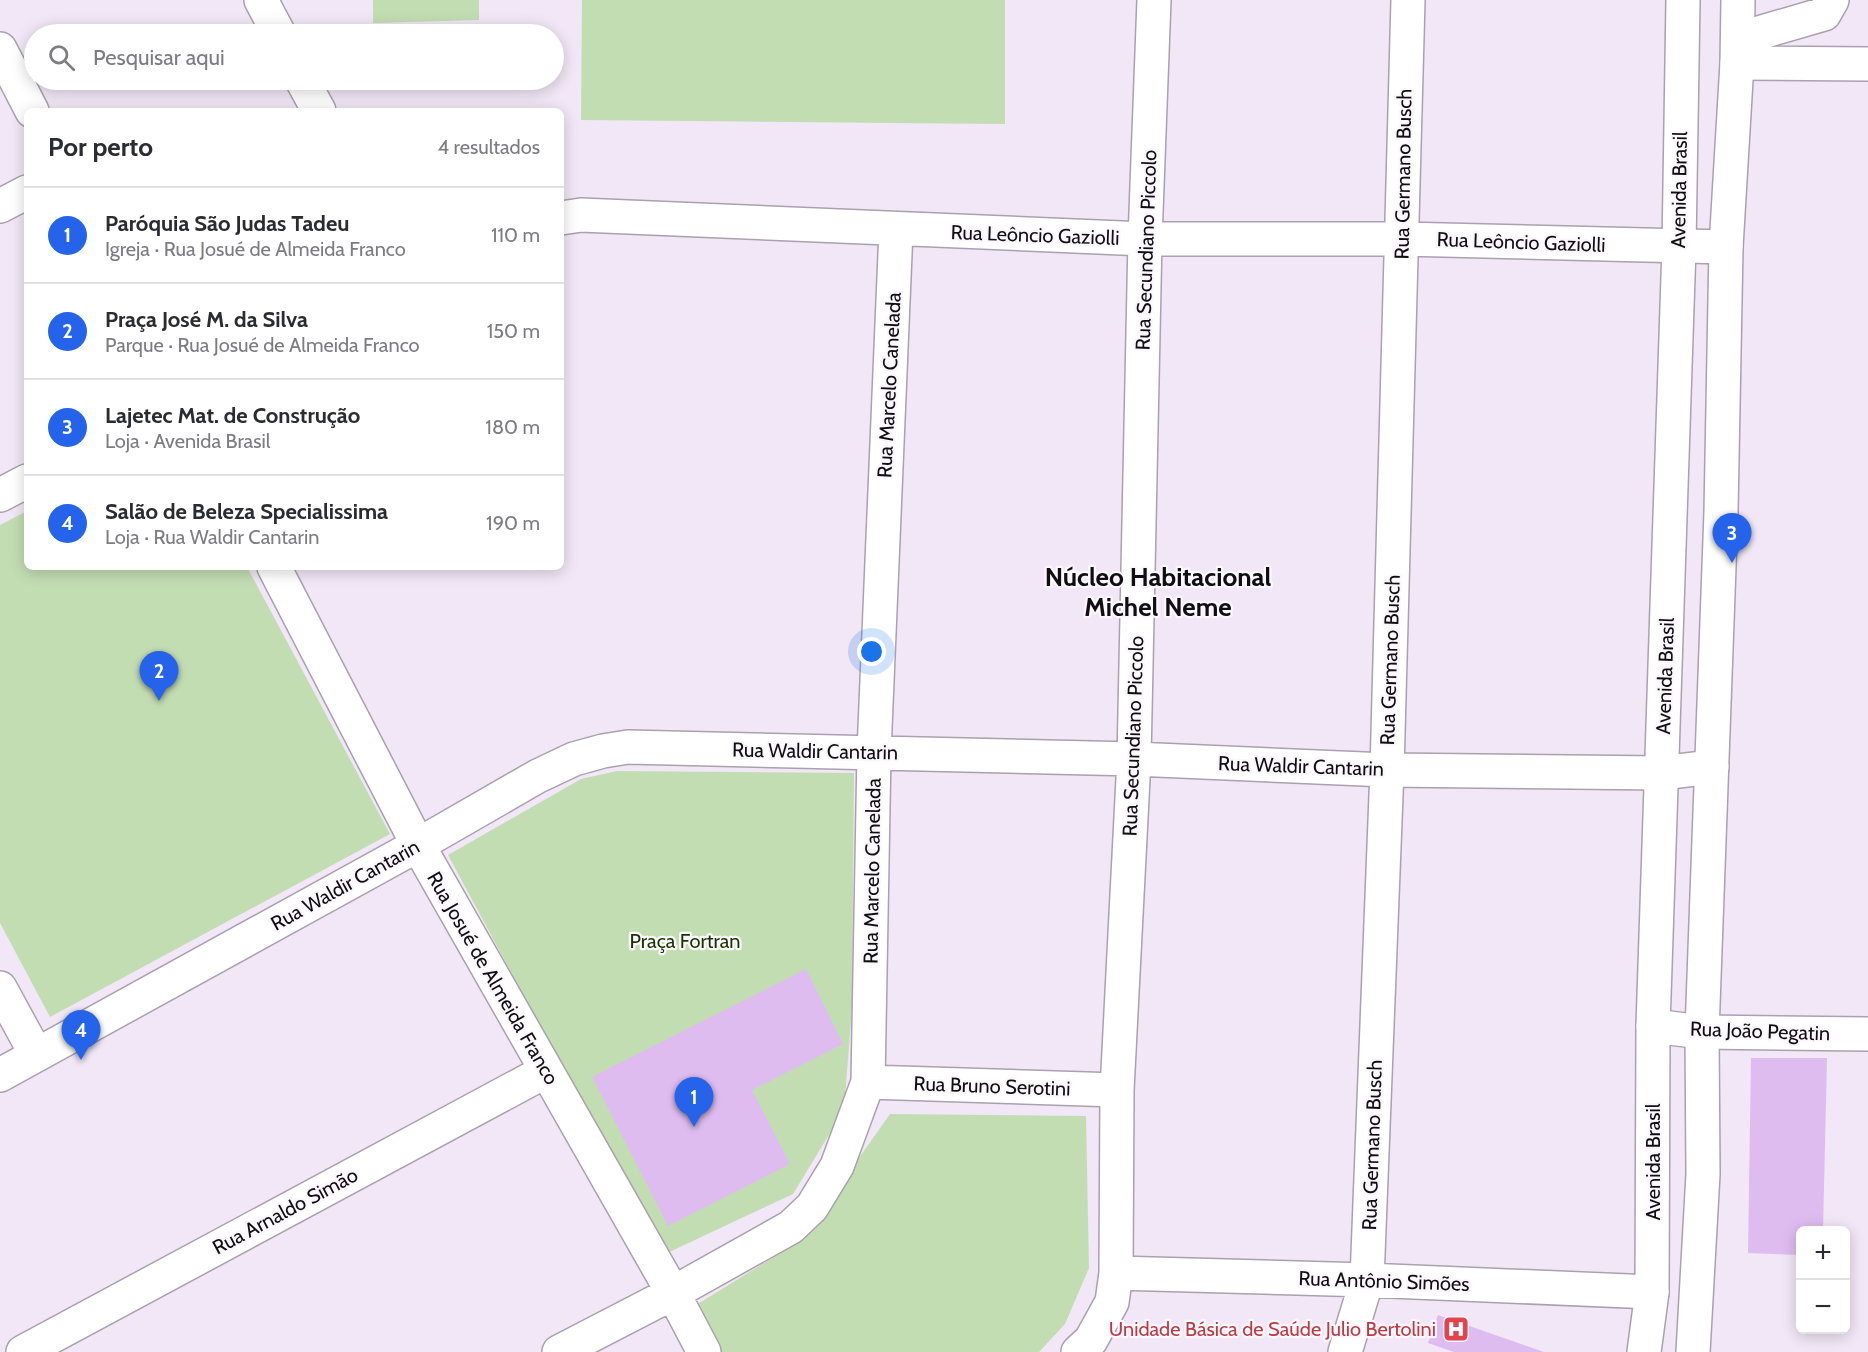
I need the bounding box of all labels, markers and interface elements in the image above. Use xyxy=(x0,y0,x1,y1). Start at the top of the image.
search box xyxy=(24,24,564,90)
icon: search xyxy=(45,41,78,74)
text: Pesquisar aqui xyxy=(93,44,225,71)
street label: Rua Germano Busch xyxy=(1390,88,1416,260)
text: Por perto xyxy=(48,131,153,163)
street label: Avenida Brasil xyxy=(1666,131,1692,249)
text: 4 resultados xyxy=(438,135,540,159)
street label: Rua Secundiano Piccolo xyxy=(1131,149,1161,351)
text: Paróquia São Judas Tadeu xyxy=(105,210,349,237)
street label: Rua Leôncio Gaziolli xyxy=(950,220,1120,250)
text: 1 xyxy=(64,223,71,247)
text: 110 m xyxy=(491,223,540,247)
street label: Rua Leôncio Gaziolli xyxy=(1436,227,1606,257)
text: Igreja · Rua Josué de Almeida Franco xyxy=(105,237,406,261)
street label: Rua Marcelo Canelada xyxy=(872,291,906,478)
text: Praça José M. da Silva xyxy=(105,306,308,333)
text: 2 xyxy=(62,319,73,343)
text: 150 m xyxy=(487,319,540,343)
text: Parque · Rua Josué de Almeida Franco xyxy=(105,333,420,357)
text: Lajetec Mat. de Construção xyxy=(105,402,360,429)
text: 3 xyxy=(62,415,73,439)
text: 180 m xyxy=(485,415,540,439)
text: Loja · Avenida Brasil xyxy=(105,429,270,453)
text: Salão de Beleza Specialissima xyxy=(105,498,388,525)
text: 4 xyxy=(61,511,74,535)
text: 190 m xyxy=(486,511,540,535)
pin: 3 xyxy=(1712,514,1752,563)
text: Loja · Rua Waldir Cantarin xyxy=(105,525,319,549)
district label: Núcleo Habitacional Michel Neme xyxy=(1045,561,1272,623)
street label: Rua Germano Busch xyxy=(1375,574,1405,746)
street label: Avenida Brasil xyxy=(1651,617,1679,735)
street label: Rua Secundiano Piccolo xyxy=(1118,635,1148,837)
your location xyxy=(857,637,886,666)
pin: 2 xyxy=(140,652,178,701)
street label: Rua Waldir Cantarin xyxy=(732,738,898,764)
street label: Rua Waldir Cantarin xyxy=(1218,751,1384,781)
street label: Rua Marcelo Canelada xyxy=(858,777,886,964)
street label: Rua Waldir Cantarin xyxy=(267,834,423,936)
street label: Rua Josué de Almeida Franco xyxy=(422,867,564,1089)
park label: Praça Fortran xyxy=(630,929,740,953)
pin: 4 xyxy=(62,1010,100,1060)
street label: Rua João Pegatin xyxy=(1689,1017,1831,1045)
street label: Rua Germano Busch xyxy=(1357,1059,1387,1231)
street label: Rua Bruno Serotini xyxy=(913,1071,1071,1101)
pin: 1 xyxy=(674,1078,714,1127)
street label: Avenida Brasil xyxy=(1641,1103,1665,1220)
street label: Rua Arnaldo Simão xyxy=(208,1163,362,1259)
map controls xyxy=(1796,1226,1850,1334)
button: + xyxy=(1796,1226,1850,1280)
street label: Rua Antônio Simões xyxy=(1298,1266,1470,1296)
button: − xyxy=(1796,1280,1850,1334)
hospital icon: Unidade Básica de Saúde Julio Bertolini xyxy=(1441,1314,1471,1344)
place label: Unidade Básica de Saúde Julio Bertolini xyxy=(1109,1317,1436,1341)

